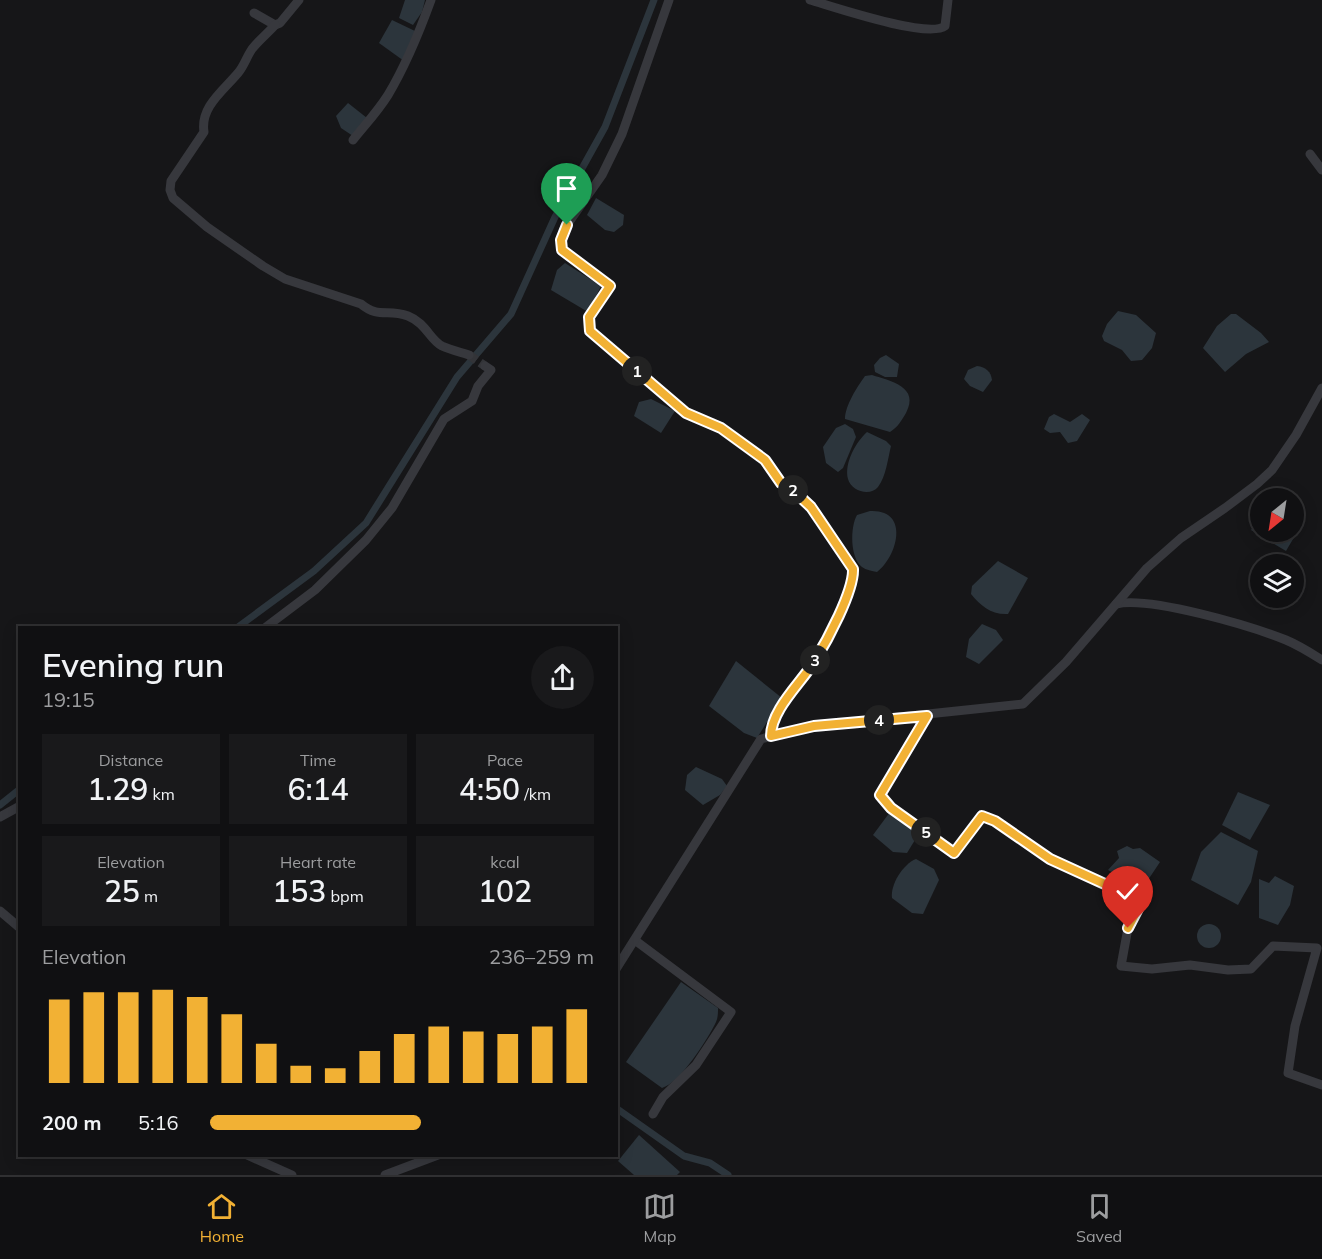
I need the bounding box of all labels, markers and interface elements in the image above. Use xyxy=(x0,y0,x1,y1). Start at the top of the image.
pin xyxy=(541,163,592,225)
icon: arrive xyxy=(550,172,583,205)
pin: 1 xyxy=(622,356,652,386)
text: 1 xyxy=(632,361,642,381)
pin: 2 xyxy=(778,475,808,505)
text: 2 xyxy=(788,480,798,500)
north arrow xyxy=(1250,488,1304,542)
map controls xyxy=(1250,488,1304,608)
button: layers xyxy=(1250,554,1304,608)
text: Evening run xyxy=(42,644,224,685)
pin: 3 xyxy=(800,645,830,675)
button: share xyxy=(531,646,594,709)
text: 3 xyxy=(810,650,820,670)
text: 19:15 xyxy=(42,687,95,712)
pin: 4 xyxy=(864,705,894,735)
text: 4 xyxy=(874,710,884,730)
text: Distance xyxy=(99,750,163,770)
text: Time xyxy=(300,750,336,770)
text: Pace xyxy=(487,750,523,770)
text: 1.29 xyxy=(87,770,148,808)
text: 6:14 xyxy=(287,770,349,808)
text: 4:50 xyxy=(459,770,520,808)
text: km xyxy=(148,784,175,804)
text: /km xyxy=(520,784,551,804)
pin: 5 xyxy=(911,817,941,847)
text: 5 xyxy=(921,822,931,842)
text: Elevation xyxy=(97,852,165,872)
text: Heart rate xyxy=(280,852,356,872)
text: kcal xyxy=(490,852,520,872)
pin xyxy=(1102,866,1153,928)
text: 25 xyxy=(104,872,140,910)
text: 153 xyxy=(272,872,326,910)
text: 102 xyxy=(478,872,532,910)
icon: check xyxy=(1111,875,1144,908)
text: m xyxy=(140,886,158,906)
text: bpm xyxy=(326,886,364,906)
text: Elevation xyxy=(42,944,127,969)
text: 236–259 m xyxy=(489,944,594,969)
text: 200 m xyxy=(42,1110,101,1135)
text: 5:16 xyxy=(138,1110,179,1135)
tab: Home xyxy=(200,1190,244,1246)
tab: Map xyxy=(643,1190,676,1246)
tab: Saved xyxy=(1076,1190,1122,1246)

